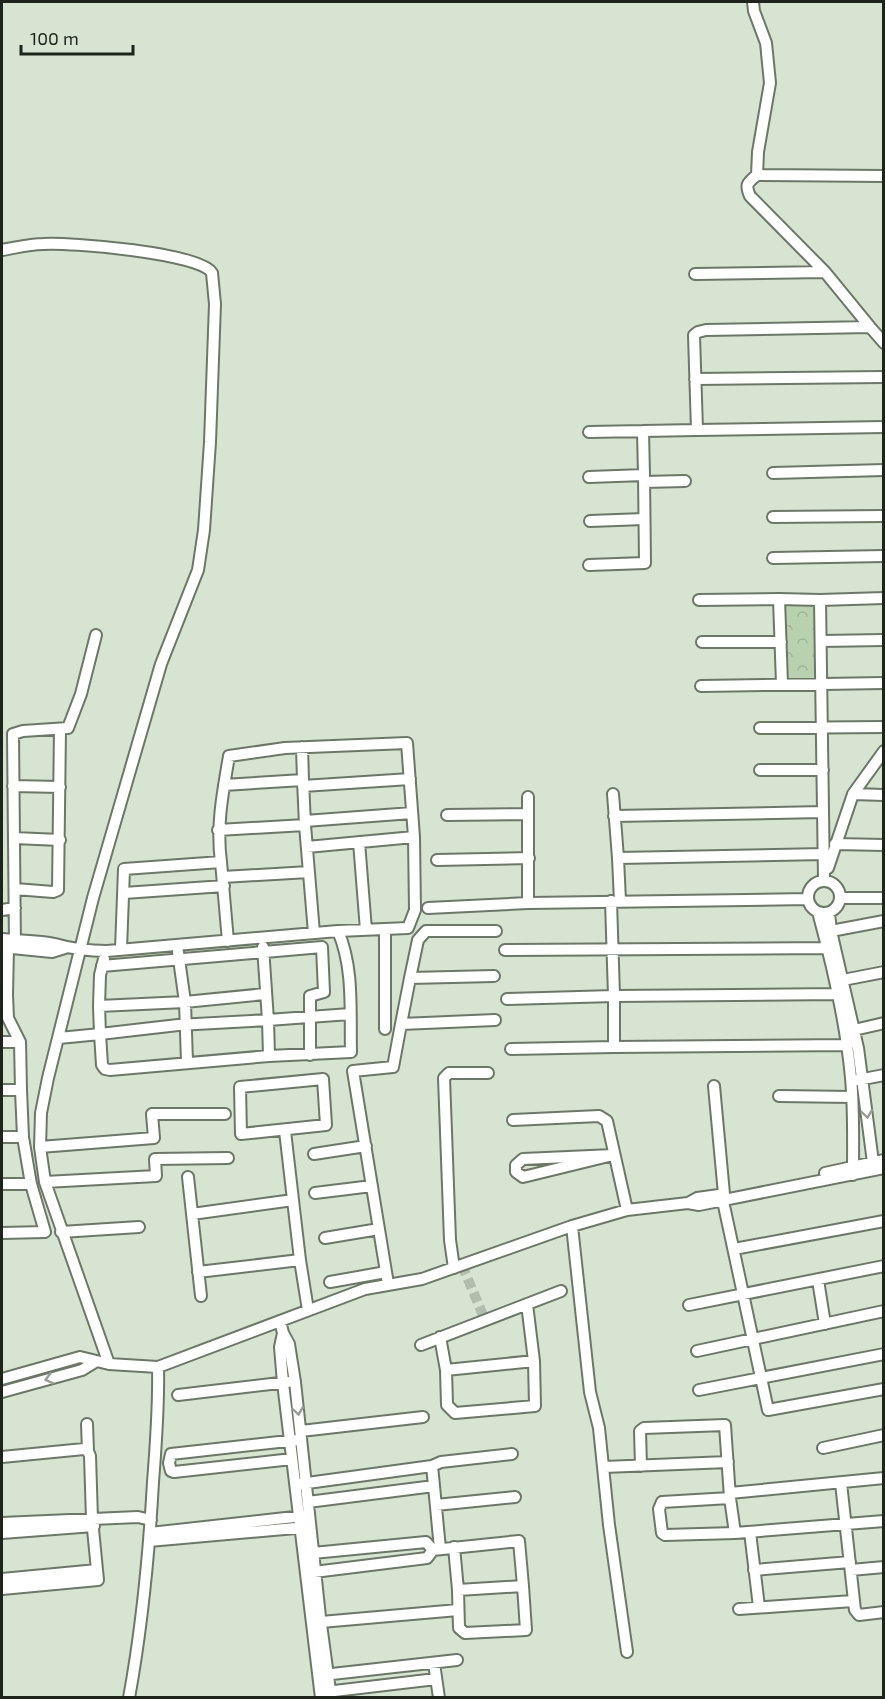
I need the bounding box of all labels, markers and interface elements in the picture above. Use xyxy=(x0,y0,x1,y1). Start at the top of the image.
scale bar xyxy=(21,18,134,56)
text: 100 m xyxy=(30,27,79,49)
one-way arrow xyxy=(861,1110,873,1119)
one-way arrow xyxy=(44,1372,55,1384)
one-way arrow xyxy=(292,1406,304,1415)

